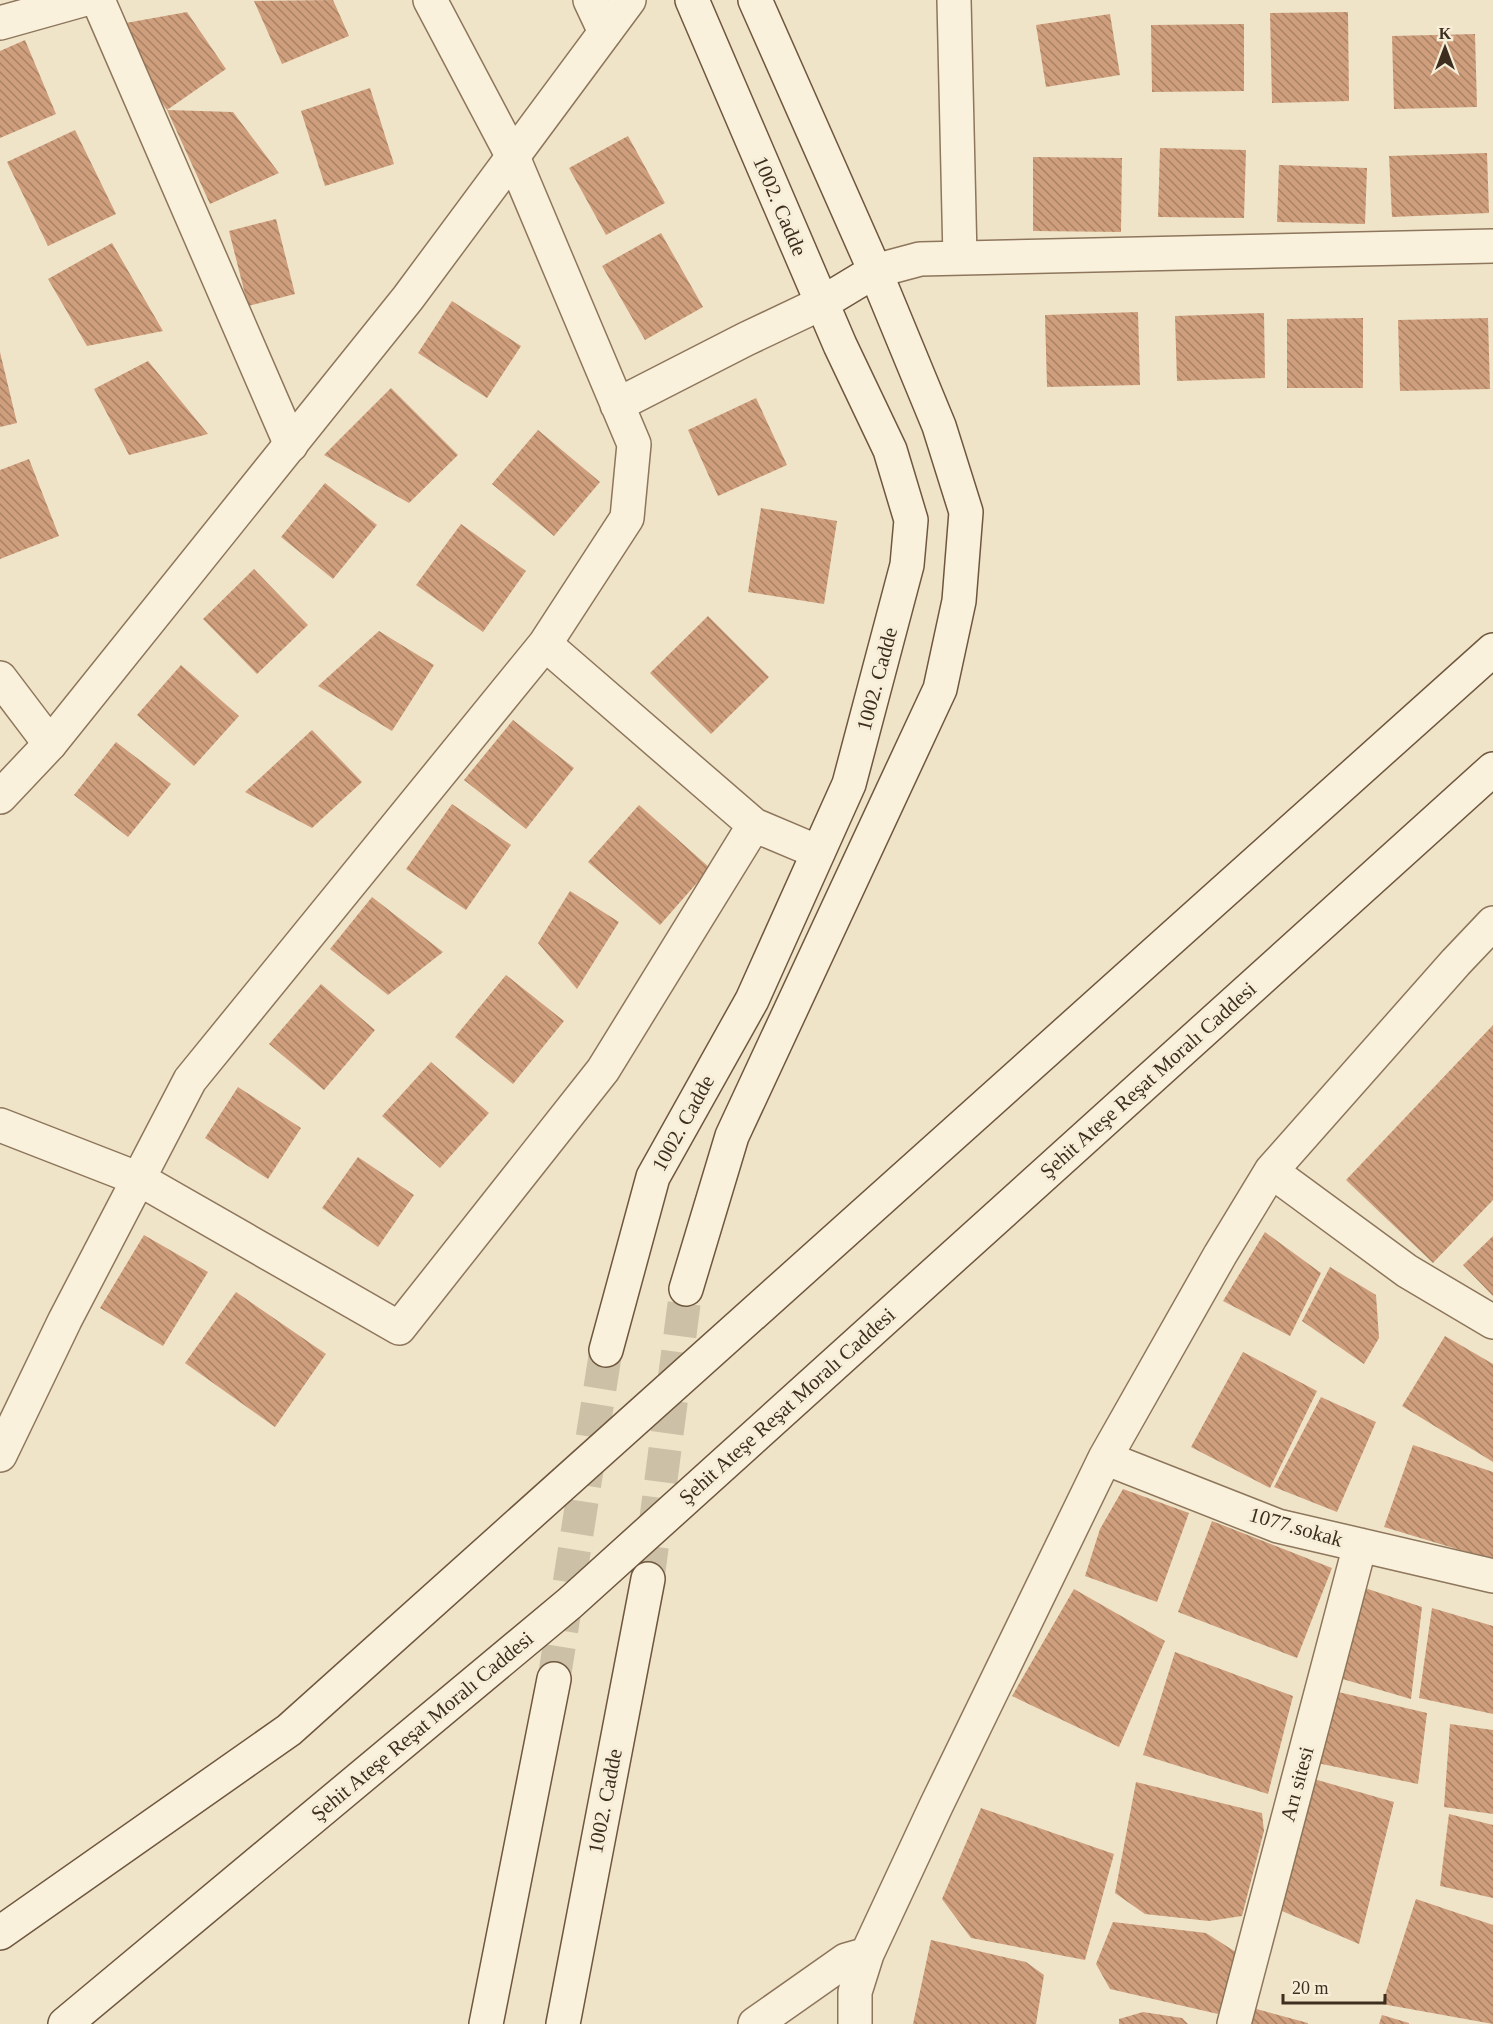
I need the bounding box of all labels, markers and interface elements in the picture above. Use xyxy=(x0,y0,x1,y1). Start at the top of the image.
north arrow xyxy=(1415,18,1475,78)
text: K xyxy=(1439,25,1452,42)
street label: 1002. Cadde xyxy=(748,152,812,260)
street label: 1002. Cadde xyxy=(852,625,902,733)
street label: Şehit Ateşe Reşat Moralı Caddesi xyxy=(1035,977,1261,1183)
street label: 1002. Cadde xyxy=(647,1071,719,1175)
street label: Şehit Ateşe Reşat Moralı Caddesi xyxy=(674,1303,900,1509)
street label: 1077.sokak xyxy=(1246,1502,1346,1552)
street label: Şehit Ateşe Reşat Moralı Caddesi xyxy=(306,1626,538,1826)
street label: Arı sitesi xyxy=(1276,1744,1319,1824)
street label: 1002. Cadde xyxy=(583,1747,627,1855)
scale bar xyxy=(1283,1967,1385,2005)
text: 20 m xyxy=(1292,1978,1329,1998)

